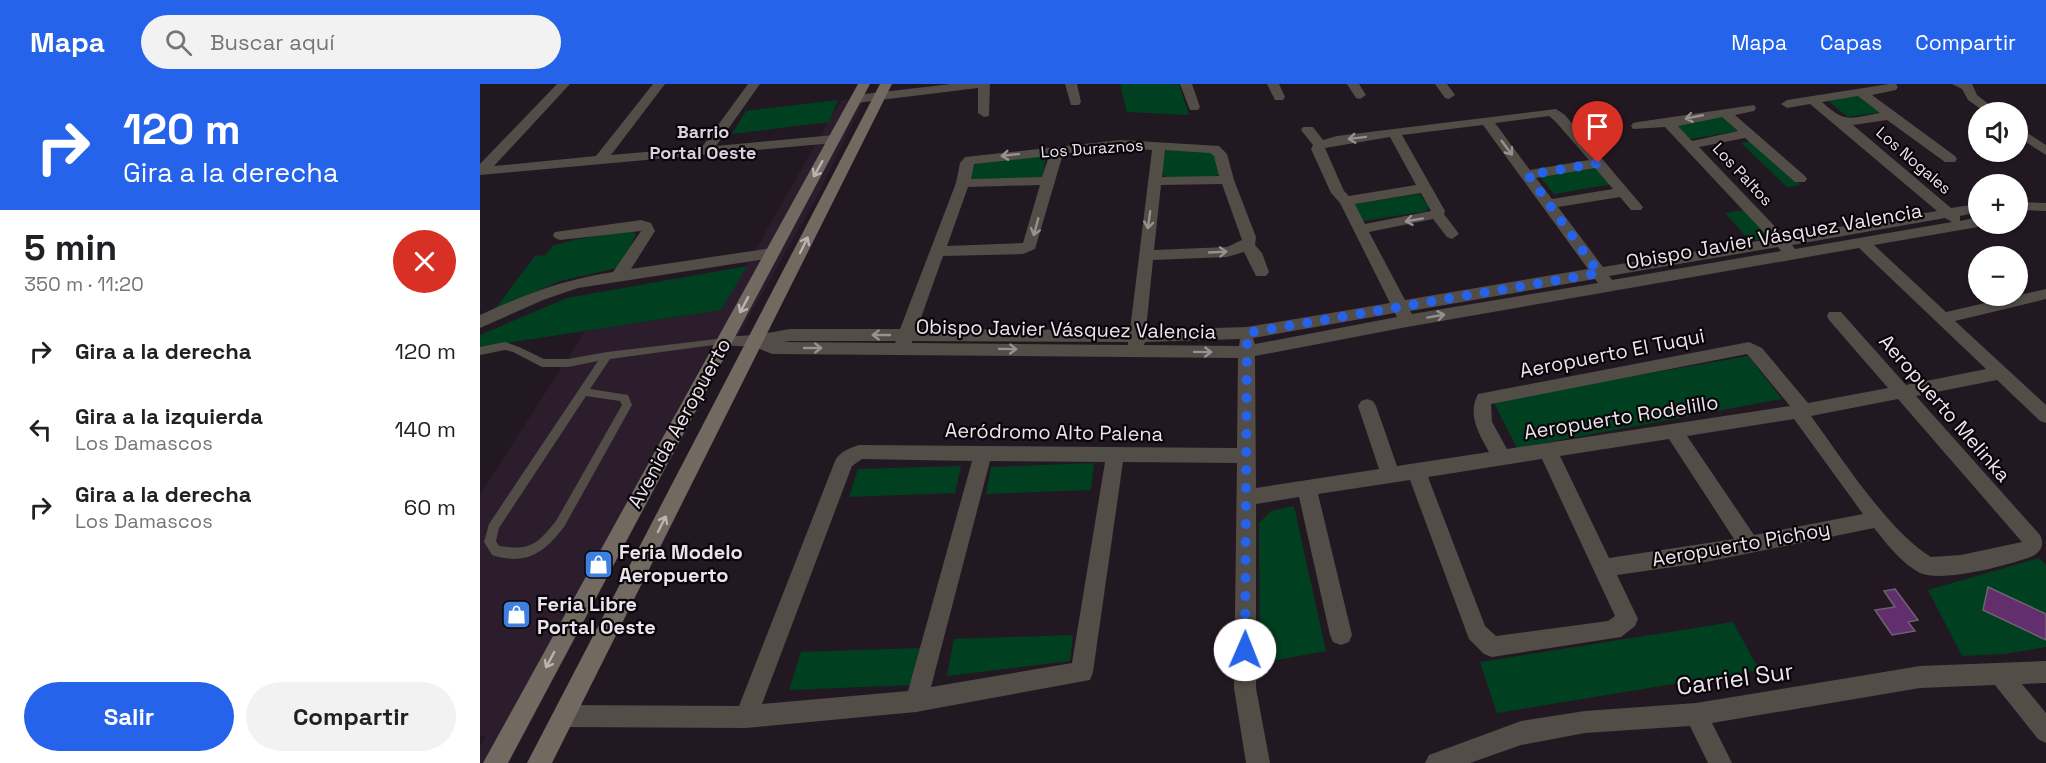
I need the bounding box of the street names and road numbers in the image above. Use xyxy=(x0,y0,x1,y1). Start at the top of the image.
street label: Los Nogales xyxy=(1872,122,1956,199)
street label: Los Duraznos xyxy=(1040,134,1144,163)
street label: Los Paltos xyxy=(1708,138,1777,210)
street label: Obispo Javier Vásquez Valencia xyxy=(1624,197,1924,275)
street label: Obispo Javier Vásquez Valencia xyxy=(916,313,1216,345)
street label: Aeropuerto El Tuqui xyxy=(1517,322,1707,384)
street label: Aeropuerto Melinka xyxy=(1873,329,2017,487)
street label: Avenida Aeropuerto xyxy=(621,333,737,513)
street label: Aeropuerto Rodelillo xyxy=(1522,389,1720,445)
street label: Aeródromo Alto Palena xyxy=(945,417,1163,447)
street label: Aeropuerto Pichoy xyxy=(1650,516,1832,572)
street label: Carriel Sur xyxy=(1674,655,1795,702)

